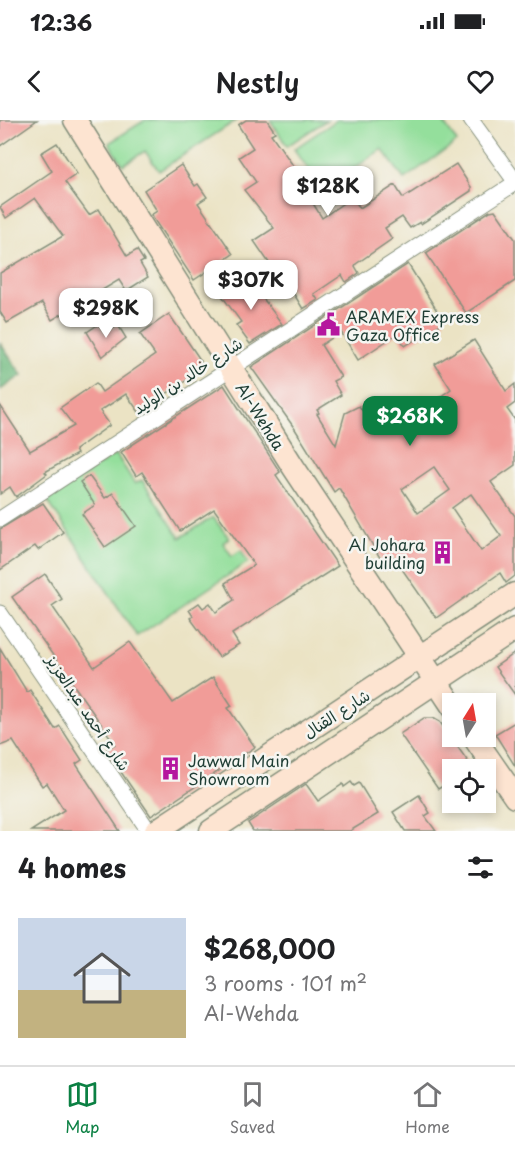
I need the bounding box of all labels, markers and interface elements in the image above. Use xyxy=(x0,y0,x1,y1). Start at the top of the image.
text: 12:36 xyxy=(30,5,92,38)
text: Nestly xyxy=(216,61,299,102)
icon: back xyxy=(18,65,51,98)
icon: heart xyxy=(464,65,497,98)
pin: $128K xyxy=(286,166,370,217)
text: $128K xyxy=(296,170,360,200)
pin: $307K xyxy=(209,260,293,311)
text: $307K xyxy=(218,264,284,294)
pin: $298K xyxy=(64,288,148,339)
text: $298K xyxy=(73,292,139,322)
place label: ARAMEX Express Gaza Office xyxy=(346,304,479,346)
public building icon: ARAMEX Express Gaza Office xyxy=(315,312,341,338)
street label: شارع خالد بن الوليد xyxy=(127,331,247,420)
street label: Al-Wehda xyxy=(231,377,291,455)
pin: $268K xyxy=(368,396,452,447)
text: $268K xyxy=(376,400,444,430)
place label: Al Johara building xyxy=(349,532,425,574)
building icon: Al Johara building xyxy=(430,540,456,566)
street label: شارع أحمد عبدالعزيز xyxy=(39,647,137,776)
street label: شارع القنال xyxy=(298,682,375,744)
north arrow xyxy=(442,693,496,747)
map controls xyxy=(442,693,496,813)
place label: Jawwal Main Showroom xyxy=(188,748,289,790)
building icon: Jawwal Main Showroom xyxy=(157,756,183,782)
button: locate xyxy=(442,759,496,813)
text: 4 homes xyxy=(18,848,126,887)
icon: filters xyxy=(464,851,497,884)
text: $268,000 xyxy=(204,929,335,968)
icon: home xyxy=(66,942,138,1014)
text: 3 rooms · 101 m² xyxy=(204,968,367,998)
text: Al-Wehda xyxy=(204,998,299,1028)
tab: Map xyxy=(65,1078,99,1138)
tab: Saved xyxy=(230,1078,275,1138)
tab: Home xyxy=(405,1078,450,1138)

